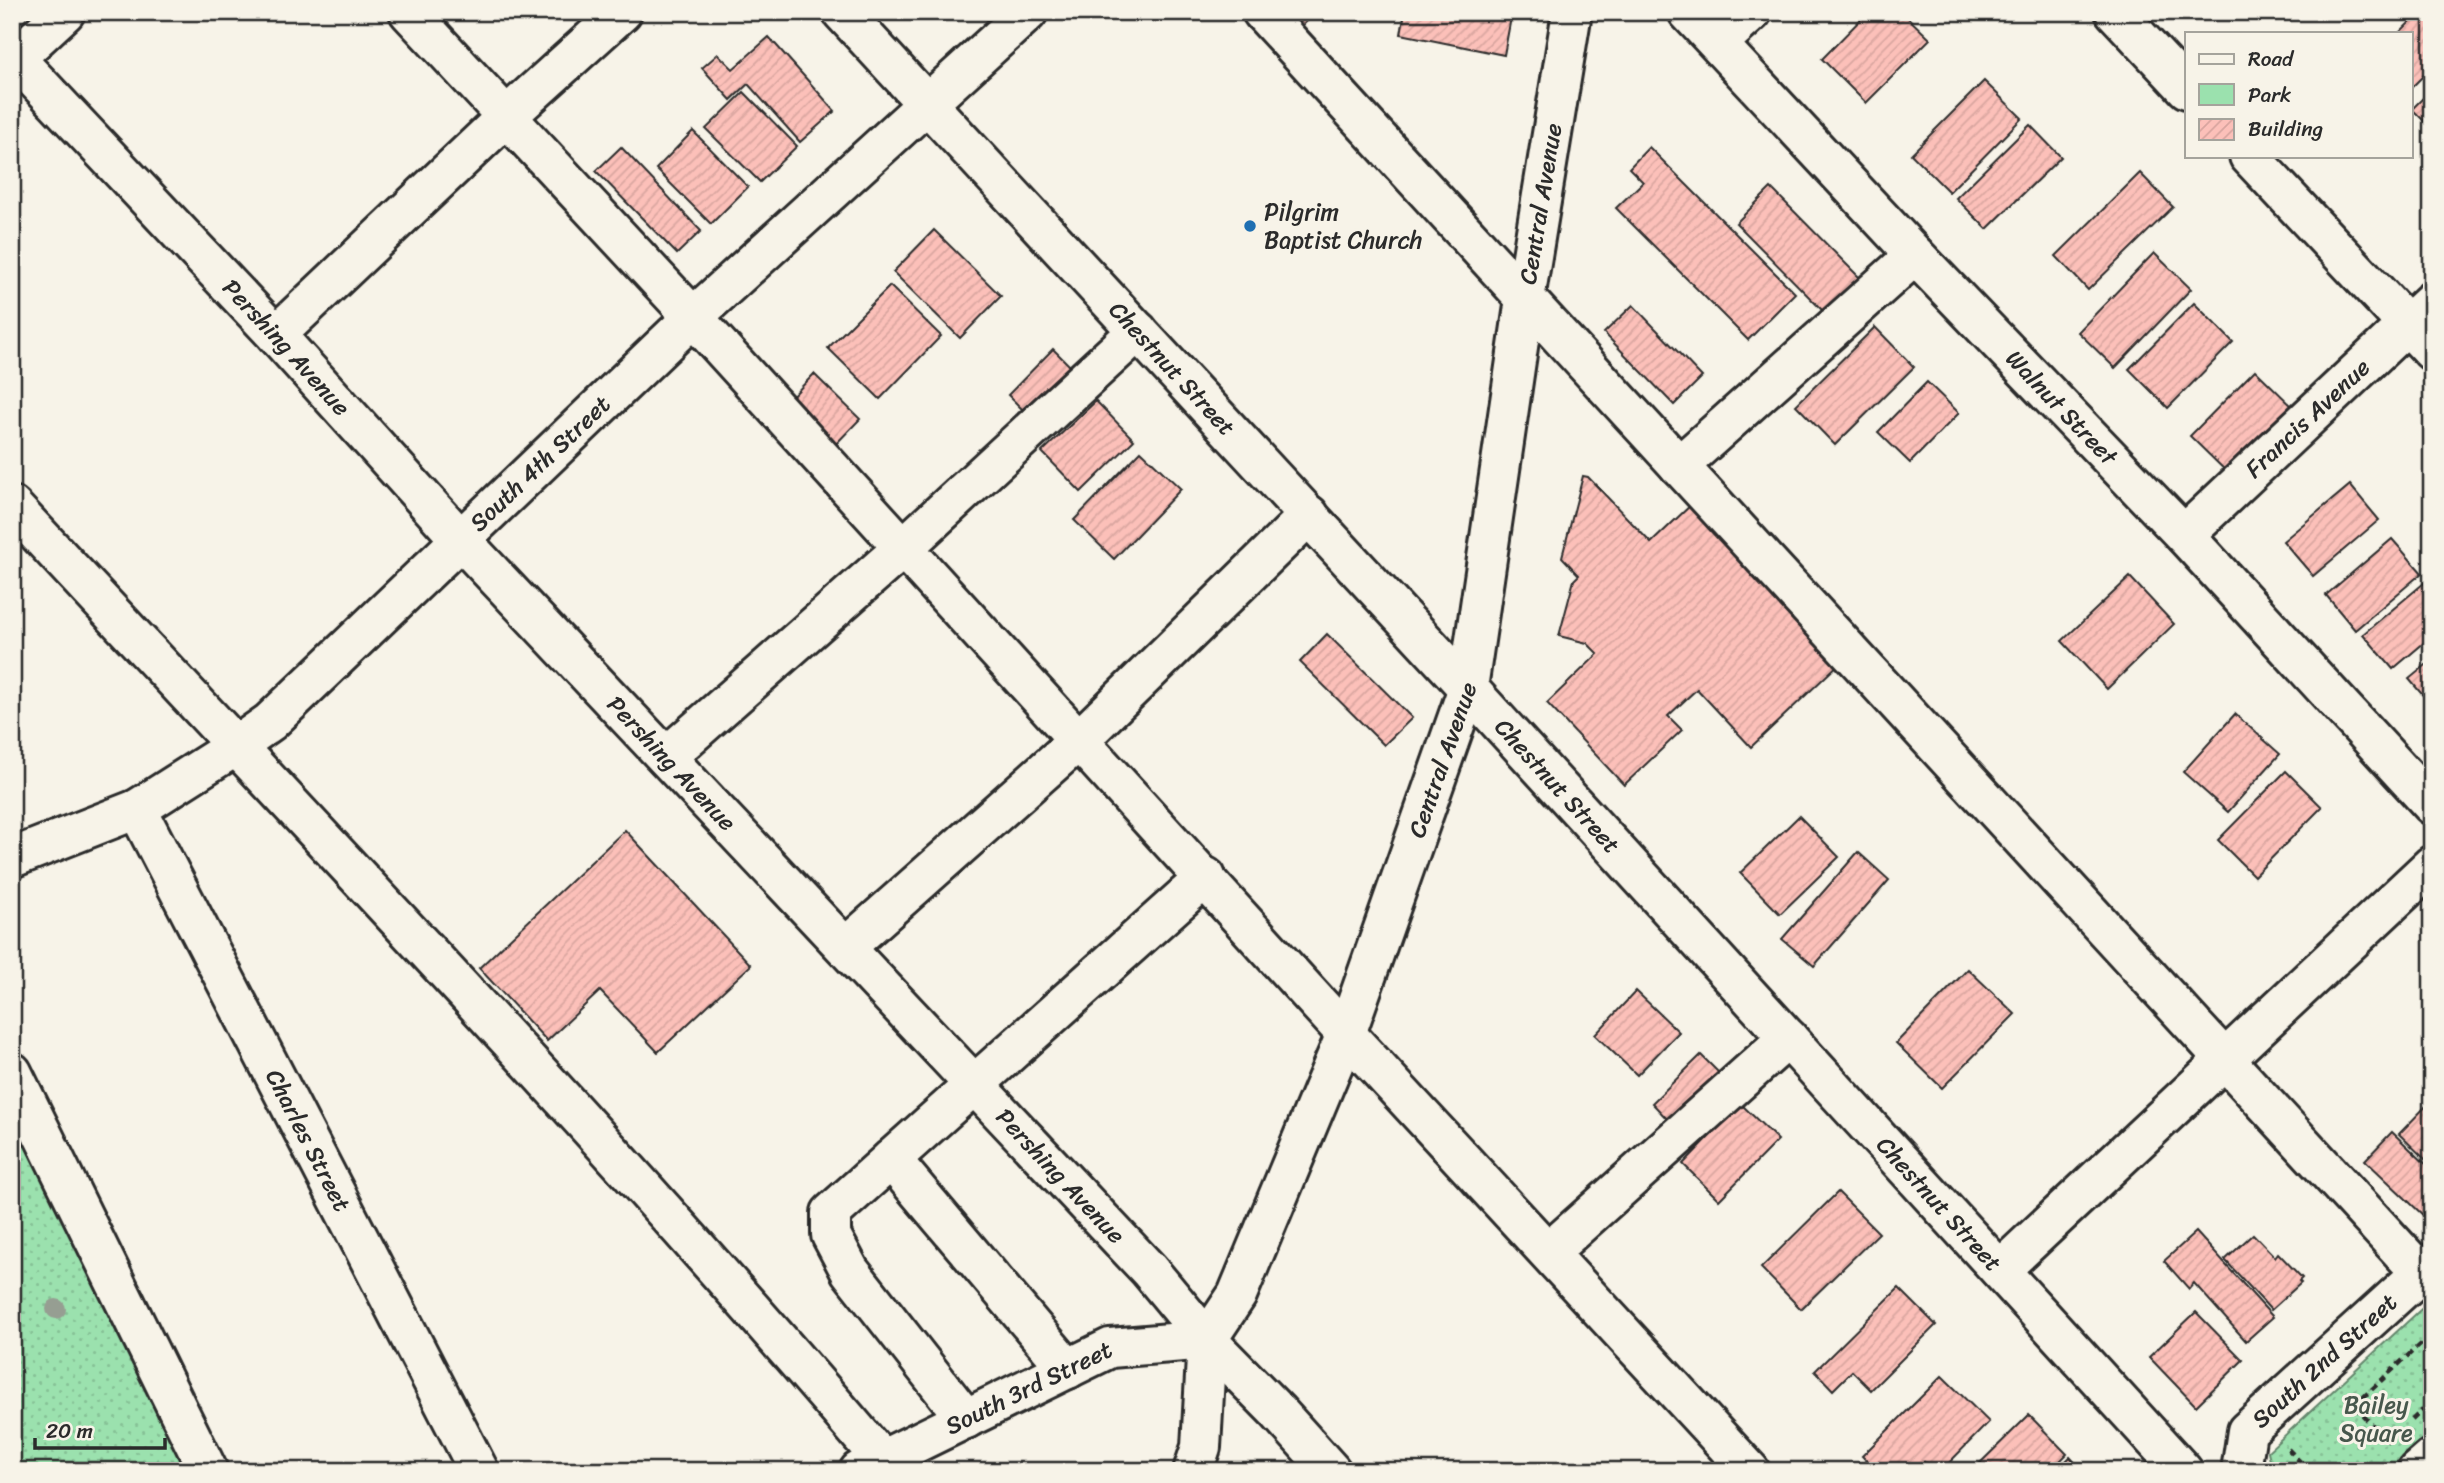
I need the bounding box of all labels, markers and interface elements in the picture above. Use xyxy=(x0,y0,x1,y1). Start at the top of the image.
legend xyxy=(2185,32,2412,158)
text: Road xyxy=(2248,40,2295,78)
text: Park xyxy=(2248,76,2291,114)
text: Building xyxy=(2248,110,2324,148)
street label: Central Avenue xyxy=(1507,120,1574,287)
place label: Pilgrim Baptist Church xyxy=(1264,191,1422,261)
marker: Pilgrim Baptist Church xyxy=(1242,218,1258,234)
street label: Pershing Avenue xyxy=(212,269,361,426)
street label: Chestnut Street xyxy=(1098,291,1246,446)
street label: Walnut Street xyxy=(1995,340,2129,476)
street label: Francis Avenue xyxy=(2235,348,2380,489)
street label: South 4th Street xyxy=(459,385,621,542)
street label: Central Avenue xyxy=(1396,676,1489,844)
street label: Pershing Avenue xyxy=(596,685,747,842)
street label: Chestnut Street xyxy=(1484,708,1631,864)
street label: Charles Street xyxy=(254,1062,363,1219)
street label: Pershing Avenue xyxy=(985,1098,1136,1254)
street label: Chestnut Street xyxy=(1866,1126,2013,1282)
street label: South 2nd Street xyxy=(2241,1283,2407,1439)
street label: South 3rd Street xyxy=(938,1329,1120,1447)
park label: Bailey Square xyxy=(2339,1384,2413,1454)
scale bar xyxy=(35,1406,164,1450)
text: 20 m xyxy=(46,1412,93,1450)

